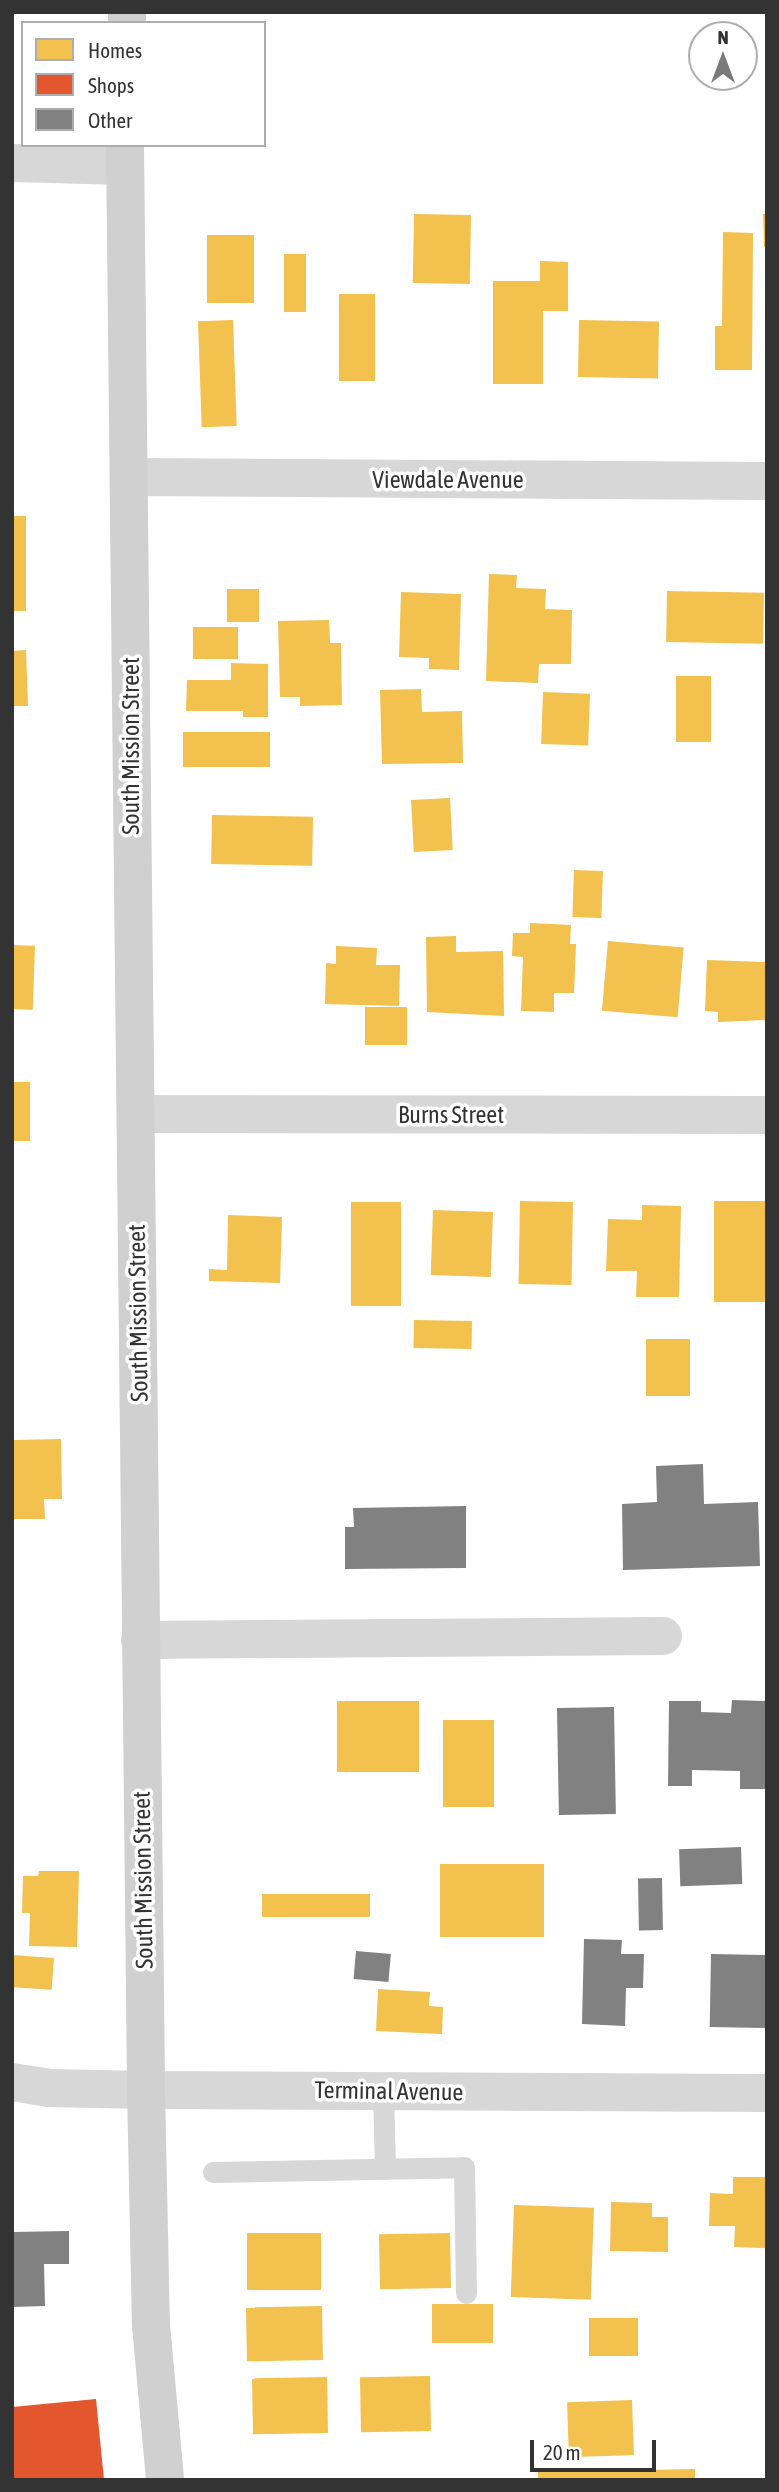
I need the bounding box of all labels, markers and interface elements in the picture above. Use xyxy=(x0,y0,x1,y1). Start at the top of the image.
legend xyxy=(21,21,266,147)
north arrow xyxy=(688,21,758,91)
text: N xyxy=(717,26,729,48)
text: Homes xyxy=(88,38,142,62)
text: Shops xyxy=(88,73,134,97)
text: Other xyxy=(88,108,132,132)
street label: Viewdale Avenue xyxy=(372,466,524,494)
street label: South Mission Street xyxy=(117,657,145,835)
street label: Burns Street xyxy=(398,1101,504,1129)
street label: South Mission Street xyxy=(122,1224,154,1402)
street label: South Mission Street xyxy=(127,1791,159,1969)
street label: Terminal Avenue xyxy=(314,2075,464,2107)
scale bar xyxy=(534,2426,660,2470)
text: 20 m xyxy=(543,2440,581,2464)

